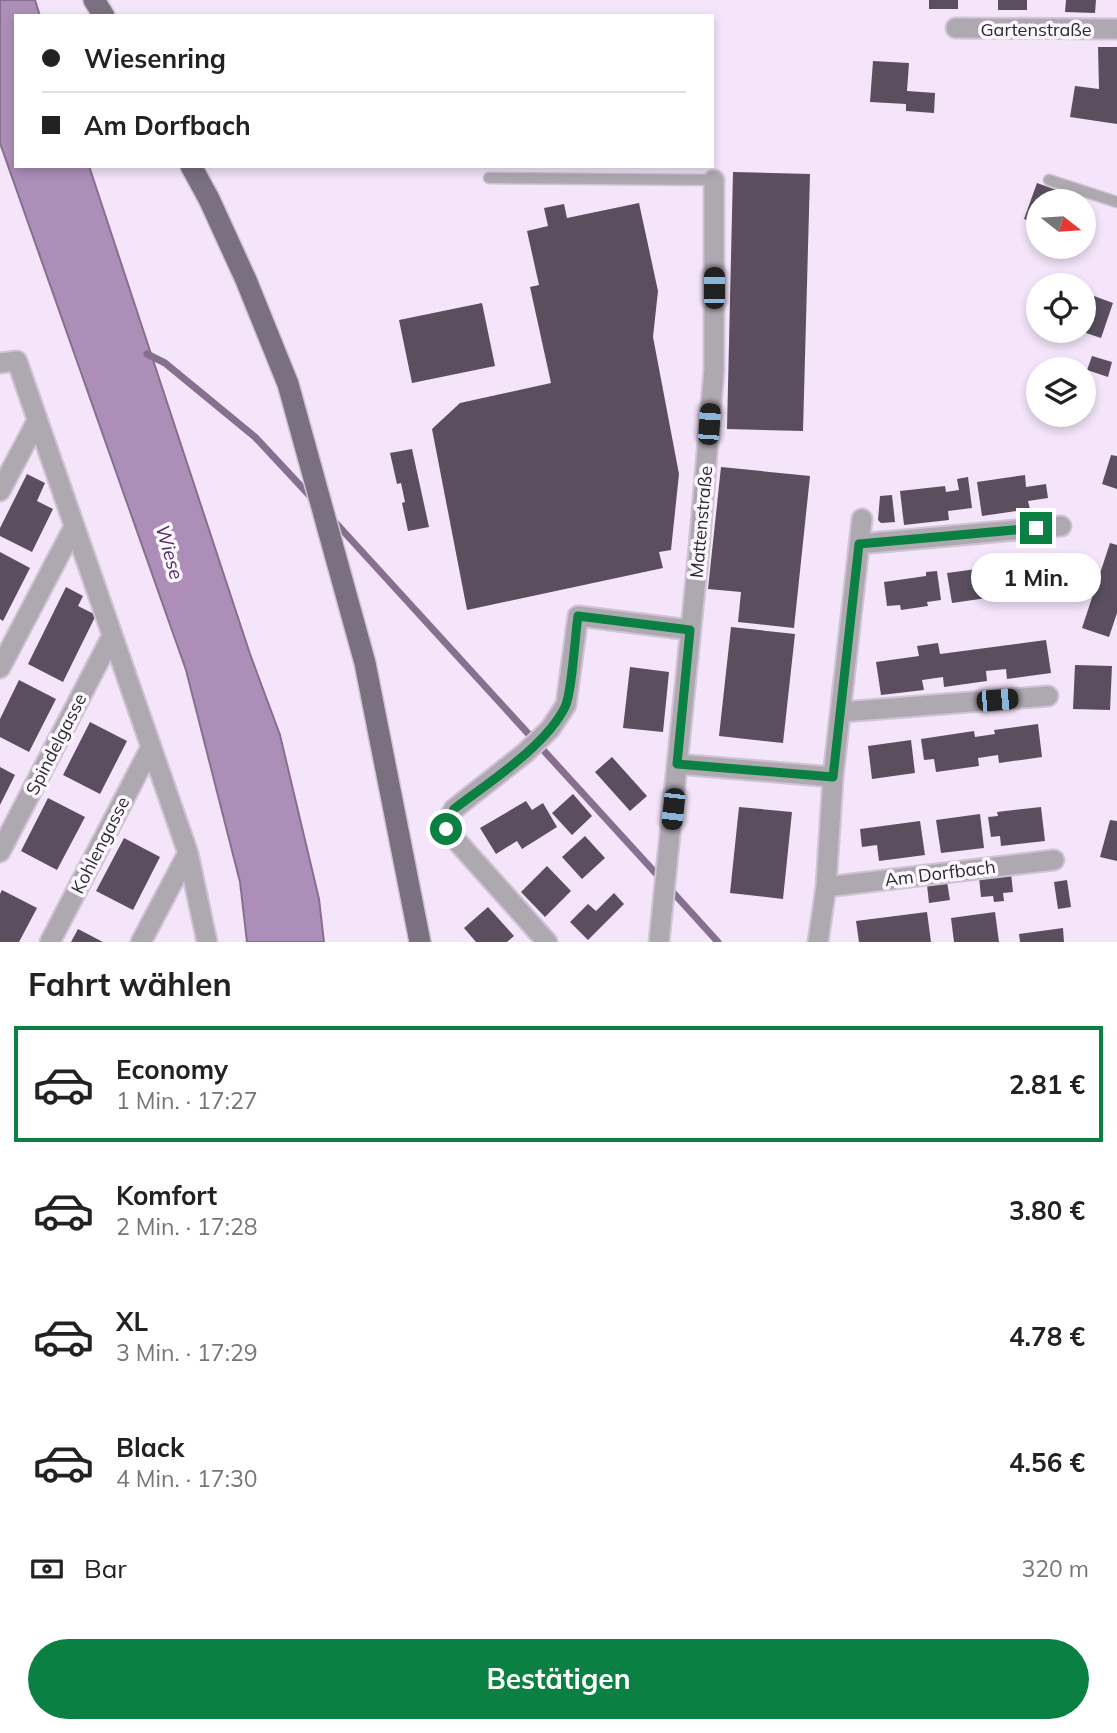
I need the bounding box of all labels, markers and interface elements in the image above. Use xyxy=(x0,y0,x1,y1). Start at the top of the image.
street label: Gartenstraße xyxy=(980,18,1092,41)
text: Wiesenring xyxy=(84,42,226,75)
text: Am Dorfbach xyxy=(84,109,251,142)
north arrow xyxy=(1026,189,1096,259)
map controls xyxy=(1026,189,1096,427)
car xyxy=(704,267,725,309)
button: locate xyxy=(1026,273,1096,343)
button: layers xyxy=(1026,357,1096,427)
car xyxy=(698,402,721,446)
street label: Mattenstraße xyxy=(685,465,717,579)
route end xyxy=(1020,512,1052,544)
water label: Wiese xyxy=(151,522,189,582)
callout: 1 Min. xyxy=(971,552,1101,602)
text: 1 Min. xyxy=(1003,563,1069,592)
car xyxy=(976,688,1019,712)
street label: Spindelgasse xyxy=(21,689,91,799)
car xyxy=(661,787,686,831)
street label: Kohlengasse xyxy=(66,793,134,897)
route start xyxy=(430,813,462,845)
street label: Am Dorfbach xyxy=(883,855,997,891)
text: Fahrt wählen xyxy=(28,964,232,1004)
icon: car xyxy=(32,1053,95,1116)
text: Economy xyxy=(116,1053,228,1086)
text: 2.81 € xyxy=(1009,1068,1085,1101)
text: 1 Min. · 17:27 xyxy=(116,1086,258,1115)
icon: car xyxy=(32,1179,95,1242)
text: Komfort xyxy=(116,1179,217,1212)
text: 3.80 € xyxy=(1009,1194,1085,1227)
text: 2 Min. · 17:28 xyxy=(116,1212,258,1241)
icon: car xyxy=(32,1305,95,1368)
text: XL xyxy=(116,1305,148,1338)
text: 4.78 € xyxy=(1009,1320,1085,1353)
text: 3 Min. · 17:29 xyxy=(116,1338,258,1367)
icon: car xyxy=(32,1431,95,1494)
text: Black xyxy=(116,1431,184,1464)
text: 4.56 € xyxy=(1009,1446,1085,1479)
text: 4 Min. · 17:30 xyxy=(116,1464,258,1493)
icon: cash xyxy=(28,1550,66,1588)
text: Bar xyxy=(84,1552,127,1585)
text: 320 m xyxy=(1021,1554,1089,1583)
button: Bestätigen xyxy=(28,1639,1089,1719)

